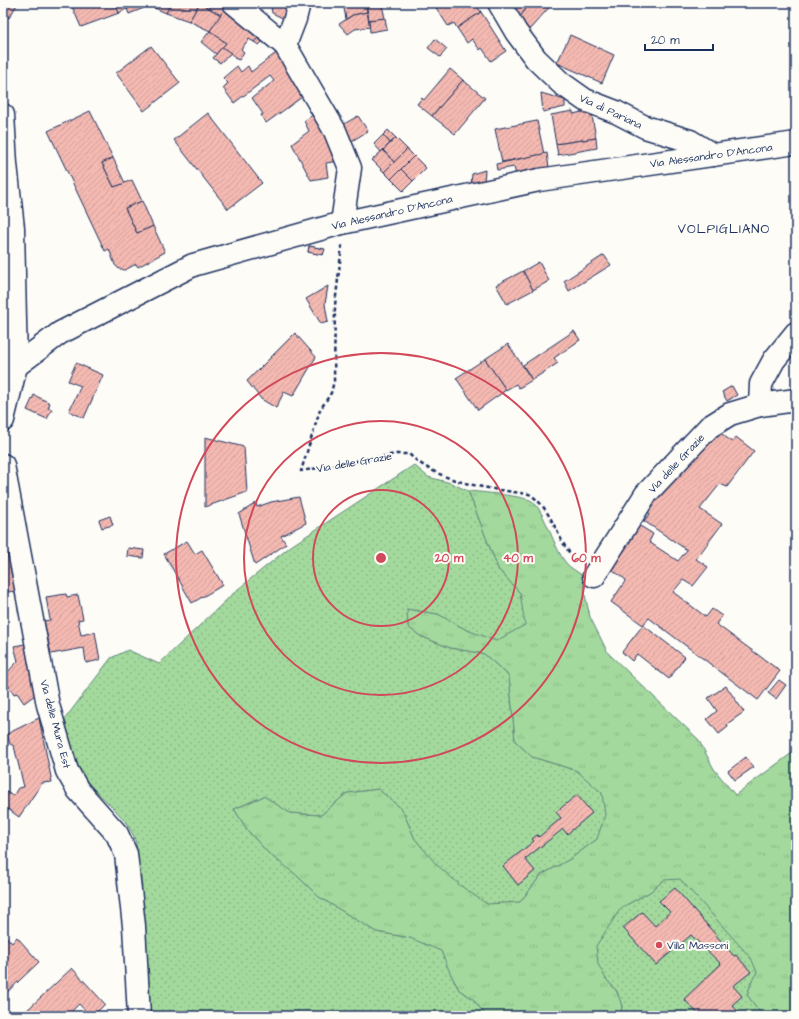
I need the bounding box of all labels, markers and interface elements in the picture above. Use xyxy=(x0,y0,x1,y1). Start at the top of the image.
scale bar xyxy=(645,26,713,52)
text: 20 m xyxy=(651,32,680,49)
street label: Via di Pariana xyxy=(577,90,645,133)
street label: Via Alessandro D'Ancona xyxy=(649,139,774,172)
street label: Via Alessandro D'Ancona xyxy=(330,191,454,234)
district label: VOLPIGLIANO xyxy=(678,220,770,238)
street label: Via delle Grazie xyxy=(645,430,708,496)
street label: Via delle Grazie xyxy=(315,448,393,477)
text: 20 m xyxy=(434,550,464,567)
text: 40 m xyxy=(503,550,534,567)
text: 60 m xyxy=(571,550,601,567)
centre of rings xyxy=(374,551,388,565)
street label: Via delle Mura Est xyxy=(36,678,75,771)
place label: Villa Massoni xyxy=(667,938,728,953)
marker: Villa Massoni xyxy=(654,940,664,950)

